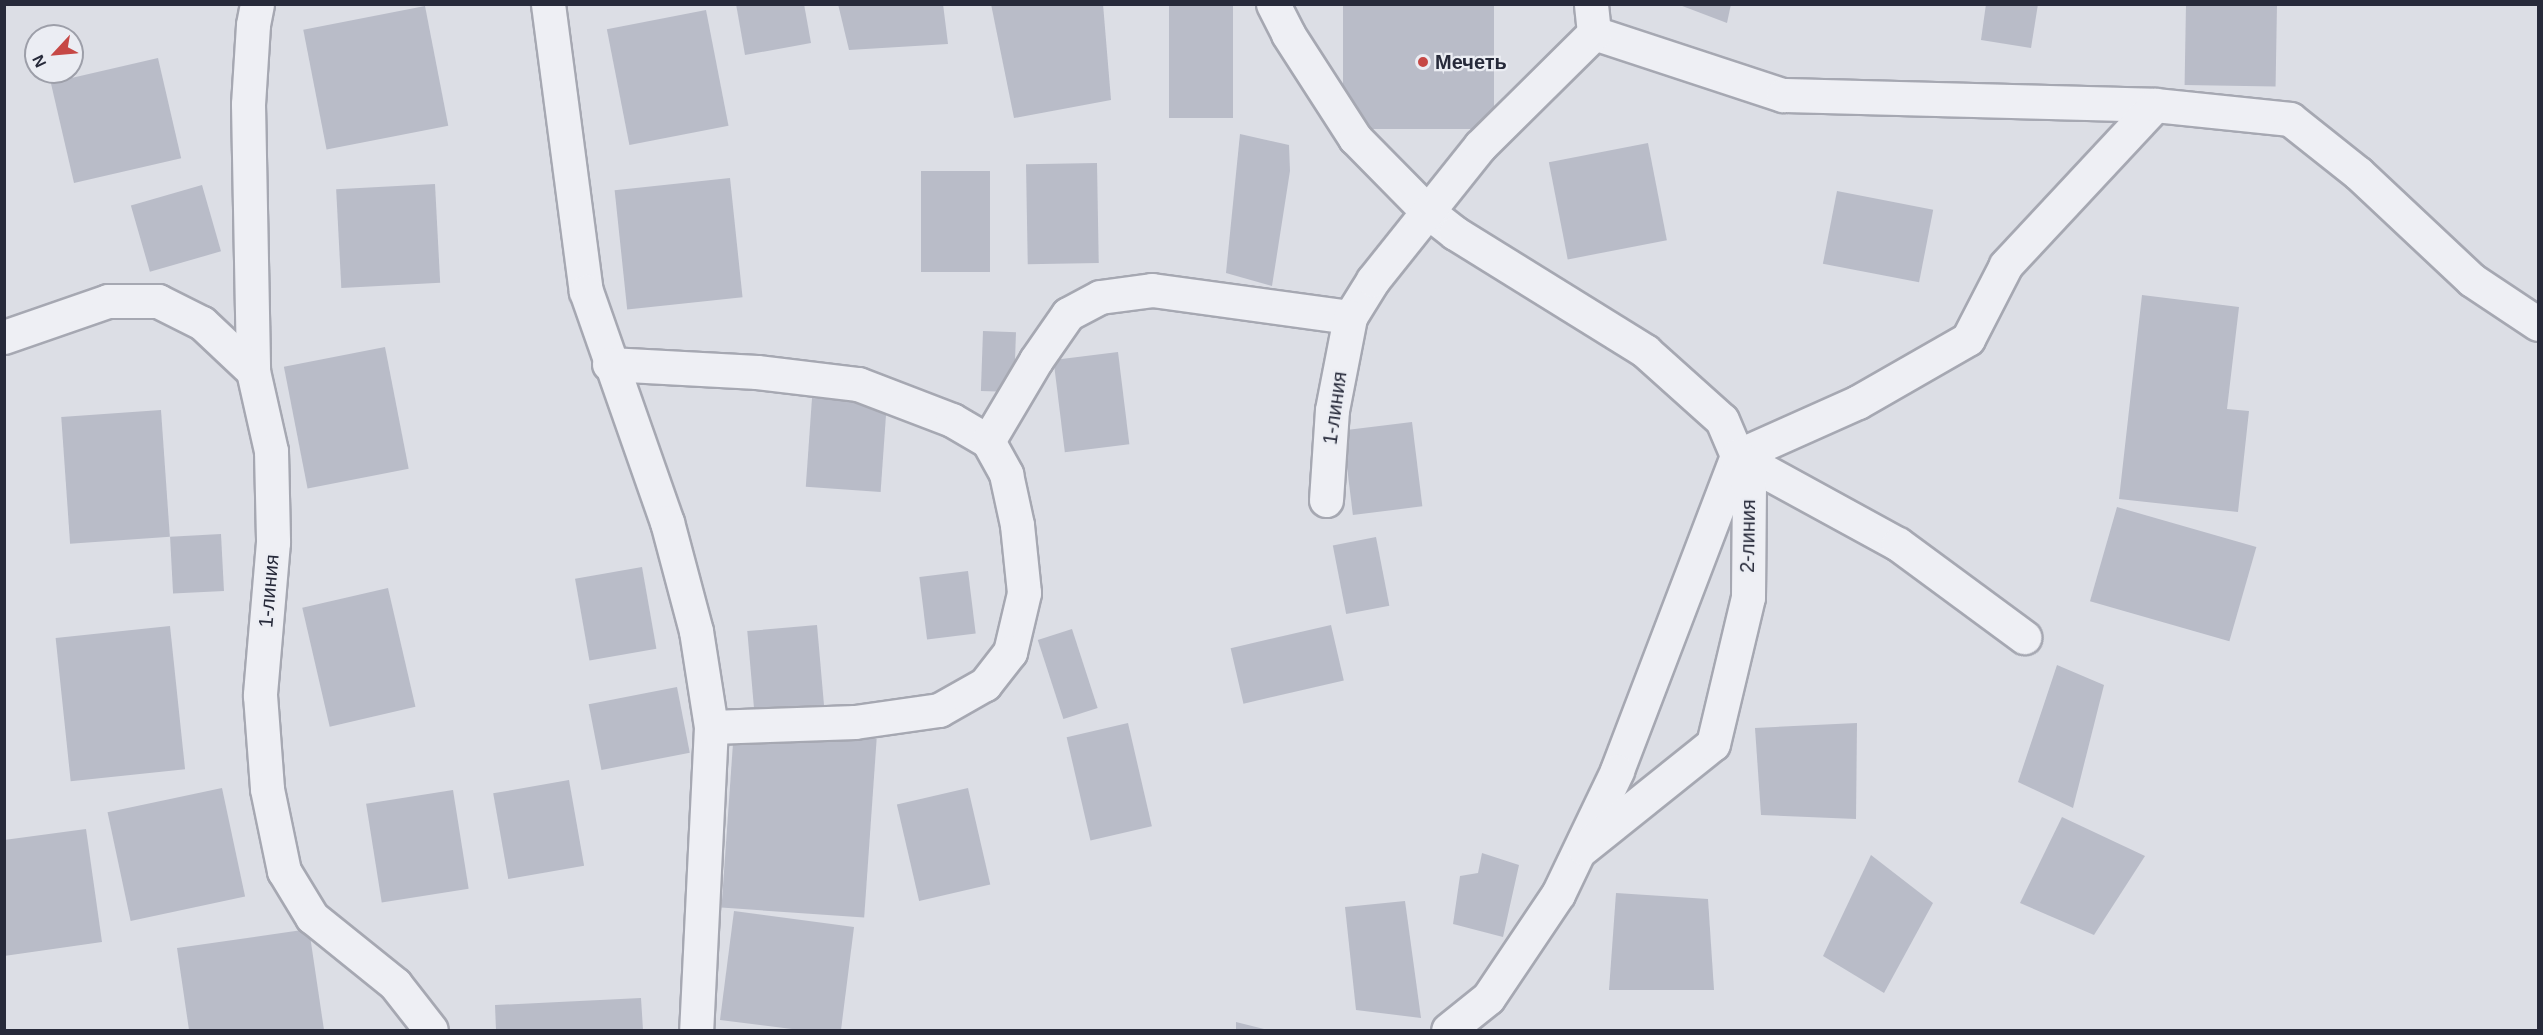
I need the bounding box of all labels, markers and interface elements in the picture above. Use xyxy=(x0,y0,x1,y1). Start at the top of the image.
north arrow xyxy=(24,24,84,84)
place label: Мечеть xyxy=(1435,50,1507,74)
text: N xyxy=(29,52,49,70)
marker: Мечеть xyxy=(1416,55,1430,69)
street label: 1-линия xyxy=(1318,370,1352,446)
street label: 2-линия xyxy=(1735,499,1761,573)
street label: 1-линия xyxy=(254,553,284,629)

